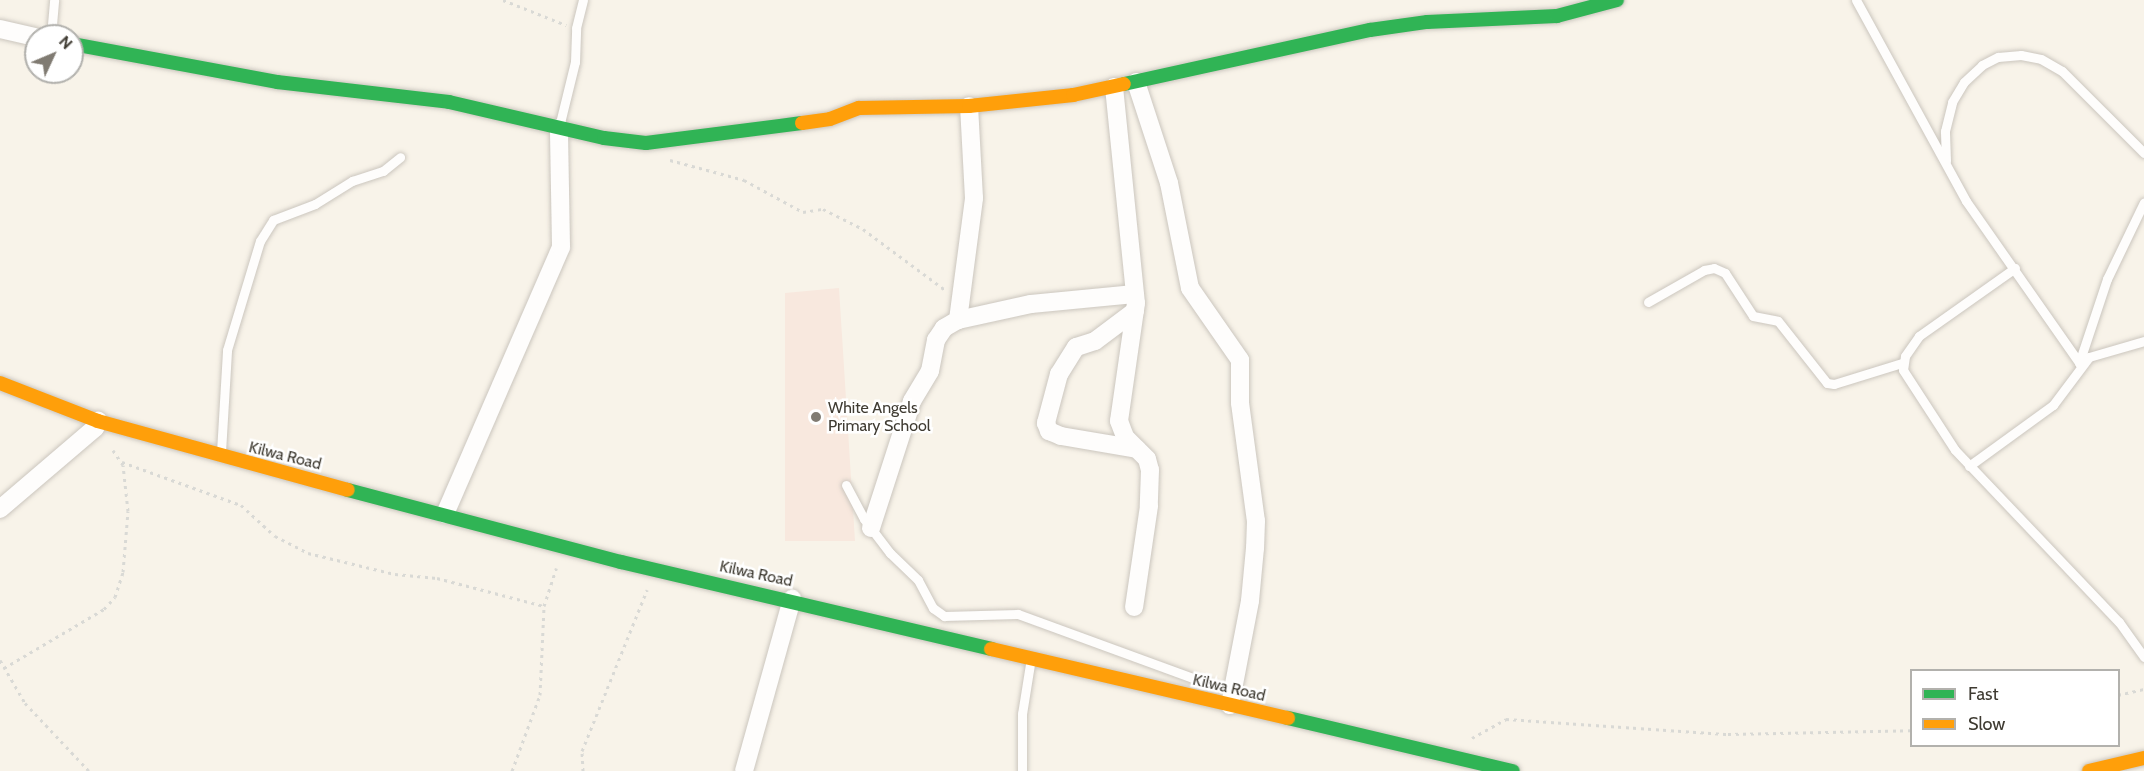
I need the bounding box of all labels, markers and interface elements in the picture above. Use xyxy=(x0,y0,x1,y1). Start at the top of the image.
north arrow xyxy=(24,24,84,84)
text: N xyxy=(55,32,77,53)
place label: White Angels Primary School xyxy=(828,398,931,436)
marker: White Angels Primary School xyxy=(809,410,823,424)
street label: Kilwa Road xyxy=(247,438,323,474)
street label: Kilwa Road xyxy=(718,557,794,591)
legend xyxy=(1910,669,2120,747)
street label: Kilwa Road xyxy=(1191,670,1267,706)
text: Fast xyxy=(1968,683,1999,705)
text: Slow xyxy=(1968,713,2005,735)

